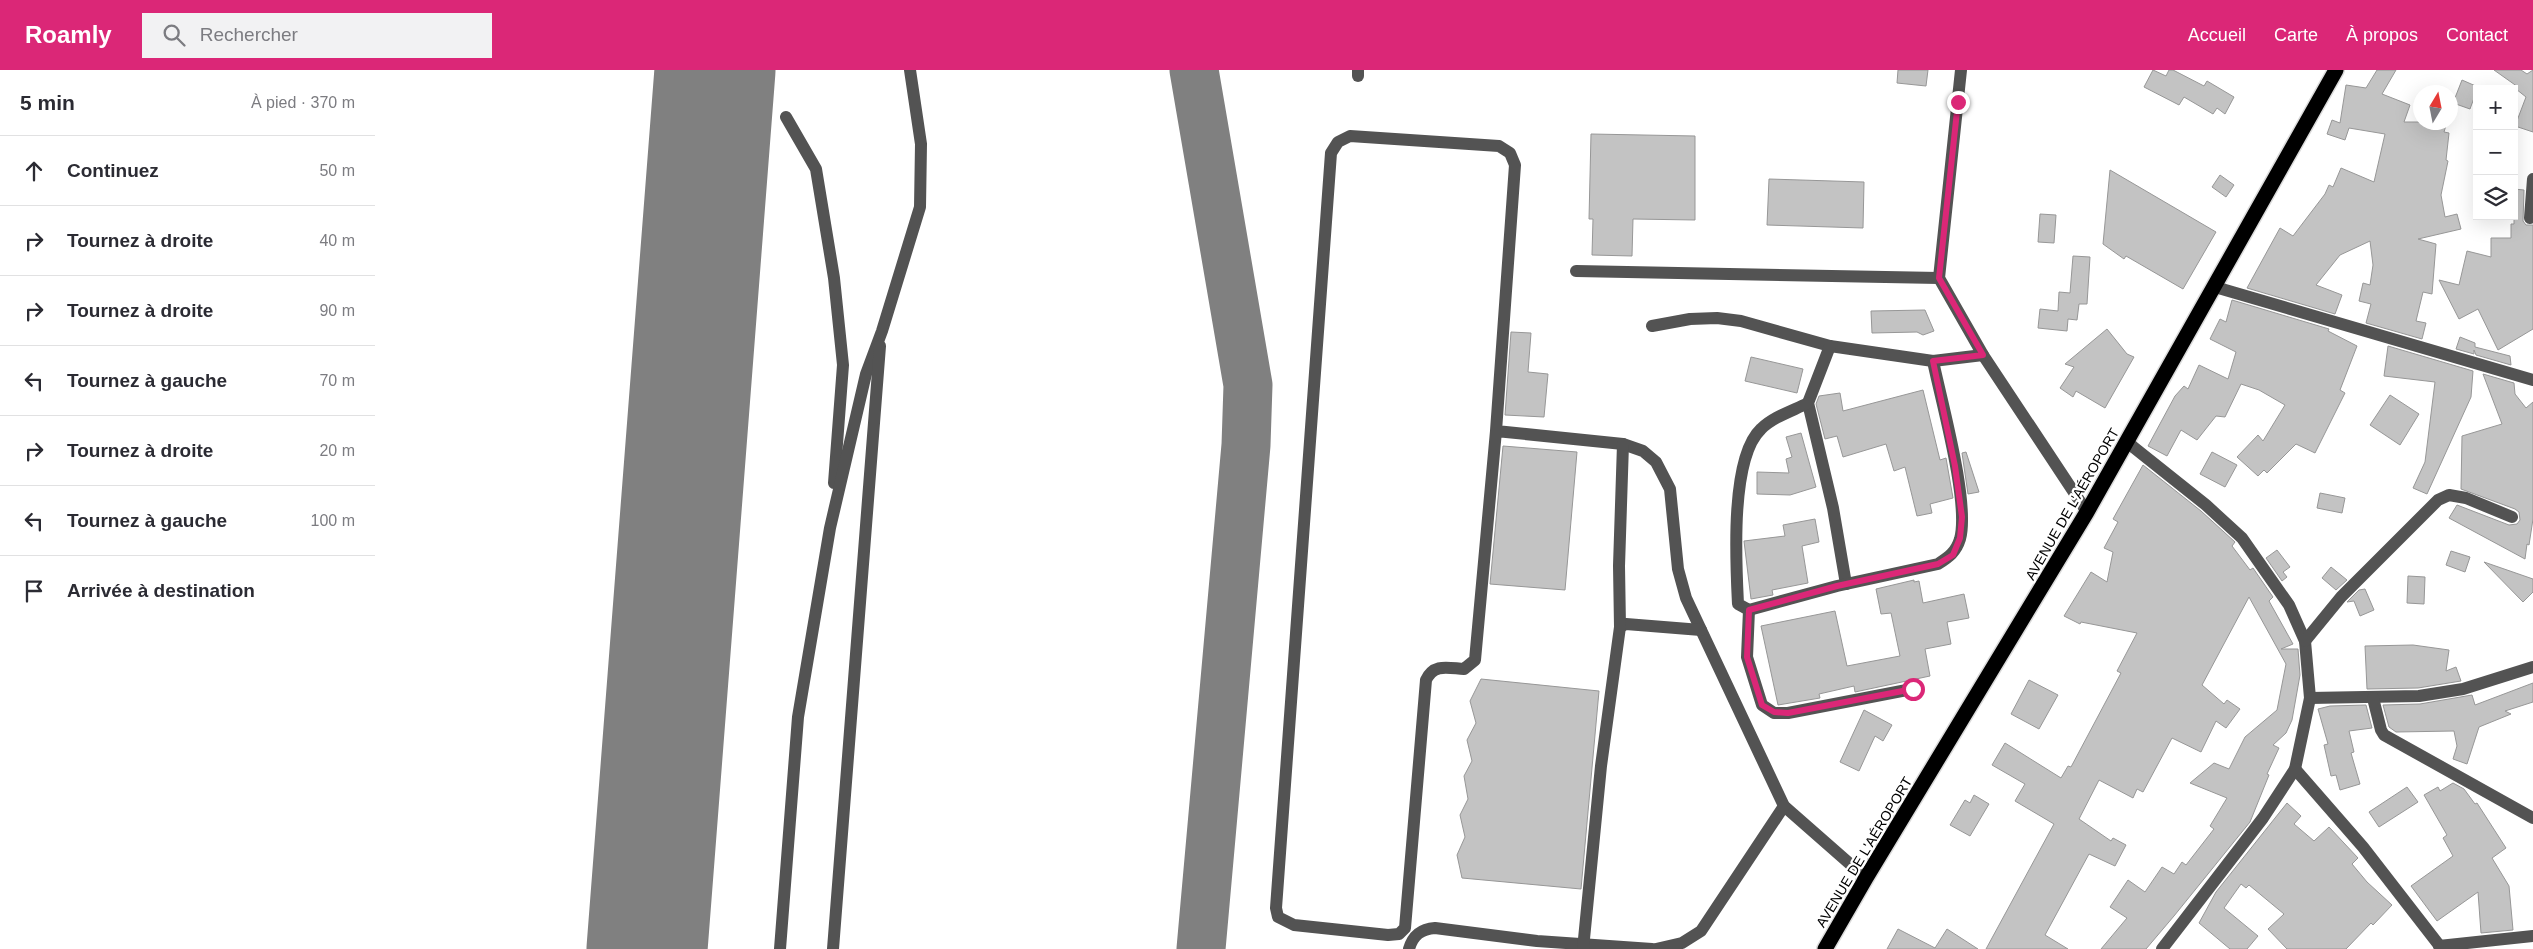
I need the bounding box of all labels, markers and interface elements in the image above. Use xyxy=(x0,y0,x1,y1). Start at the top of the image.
search box xyxy=(142,13,492,58)
text: Roamly xyxy=(25,21,112,48)
icon: search xyxy=(160,21,188,49)
text: Rechercher xyxy=(200,24,298,45)
text: Accueil xyxy=(2188,25,2246,45)
text: Carte xyxy=(2274,25,2318,45)
text: À propos xyxy=(2346,25,2418,45)
text: Contact xyxy=(2446,25,2508,45)
north arrow xyxy=(2413,85,2458,130)
map controls xyxy=(2473,85,2518,220)
button: + xyxy=(2473,85,2518,130)
text: 5 min xyxy=(20,91,75,114)
route end xyxy=(1947,91,1970,114)
text: À pied · 370 m xyxy=(251,94,355,111)
button: − xyxy=(2473,130,2518,175)
icon: ahead xyxy=(20,157,48,185)
text: Continuez xyxy=(67,160,159,181)
text: 50 m xyxy=(319,162,355,179)
button: layers xyxy=(2473,175,2518,220)
icon: right xyxy=(20,227,48,255)
text: Tournez à droite xyxy=(67,230,213,251)
text: 40 m xyxy=(319,232,355,249)
icon: right xyxy=(20,297,48,325)
text: Tournez à droite xyxy=(67,300,213,321)
text: 90 m xyxy=(319,302,355,319)
icon: left xyxy=(20,367,48,395)
text: Tournez à gauche xyxy=(67,370,227,391)
text: 70 m xyxy=(319,372,355,389)
street label: AVENUE DE L'AÉROPORT xyxy=(2022,425,2122,583)
icon: right xyxy=(20,437,48,465)
text: Tournez à droite xyxy=(67,440,213,461)
text: 20 m xyxy=(319,442,355,459)
icon: left xyxy=(20,507,48,535)
text: Tournez à gauche xyxy=(67,510,227,531)
text: 100 m xyxy=(311,512,355,529)
icon: arrive xyxy=(20,577,48,605)
text: Arrivée à destination xyxy=(67,580,255,601)
route start xyxy=(1902,678,1925,701)
street label: AVENUE DE L'AÉROPORT xyxy=(1813,774,1916,930)

